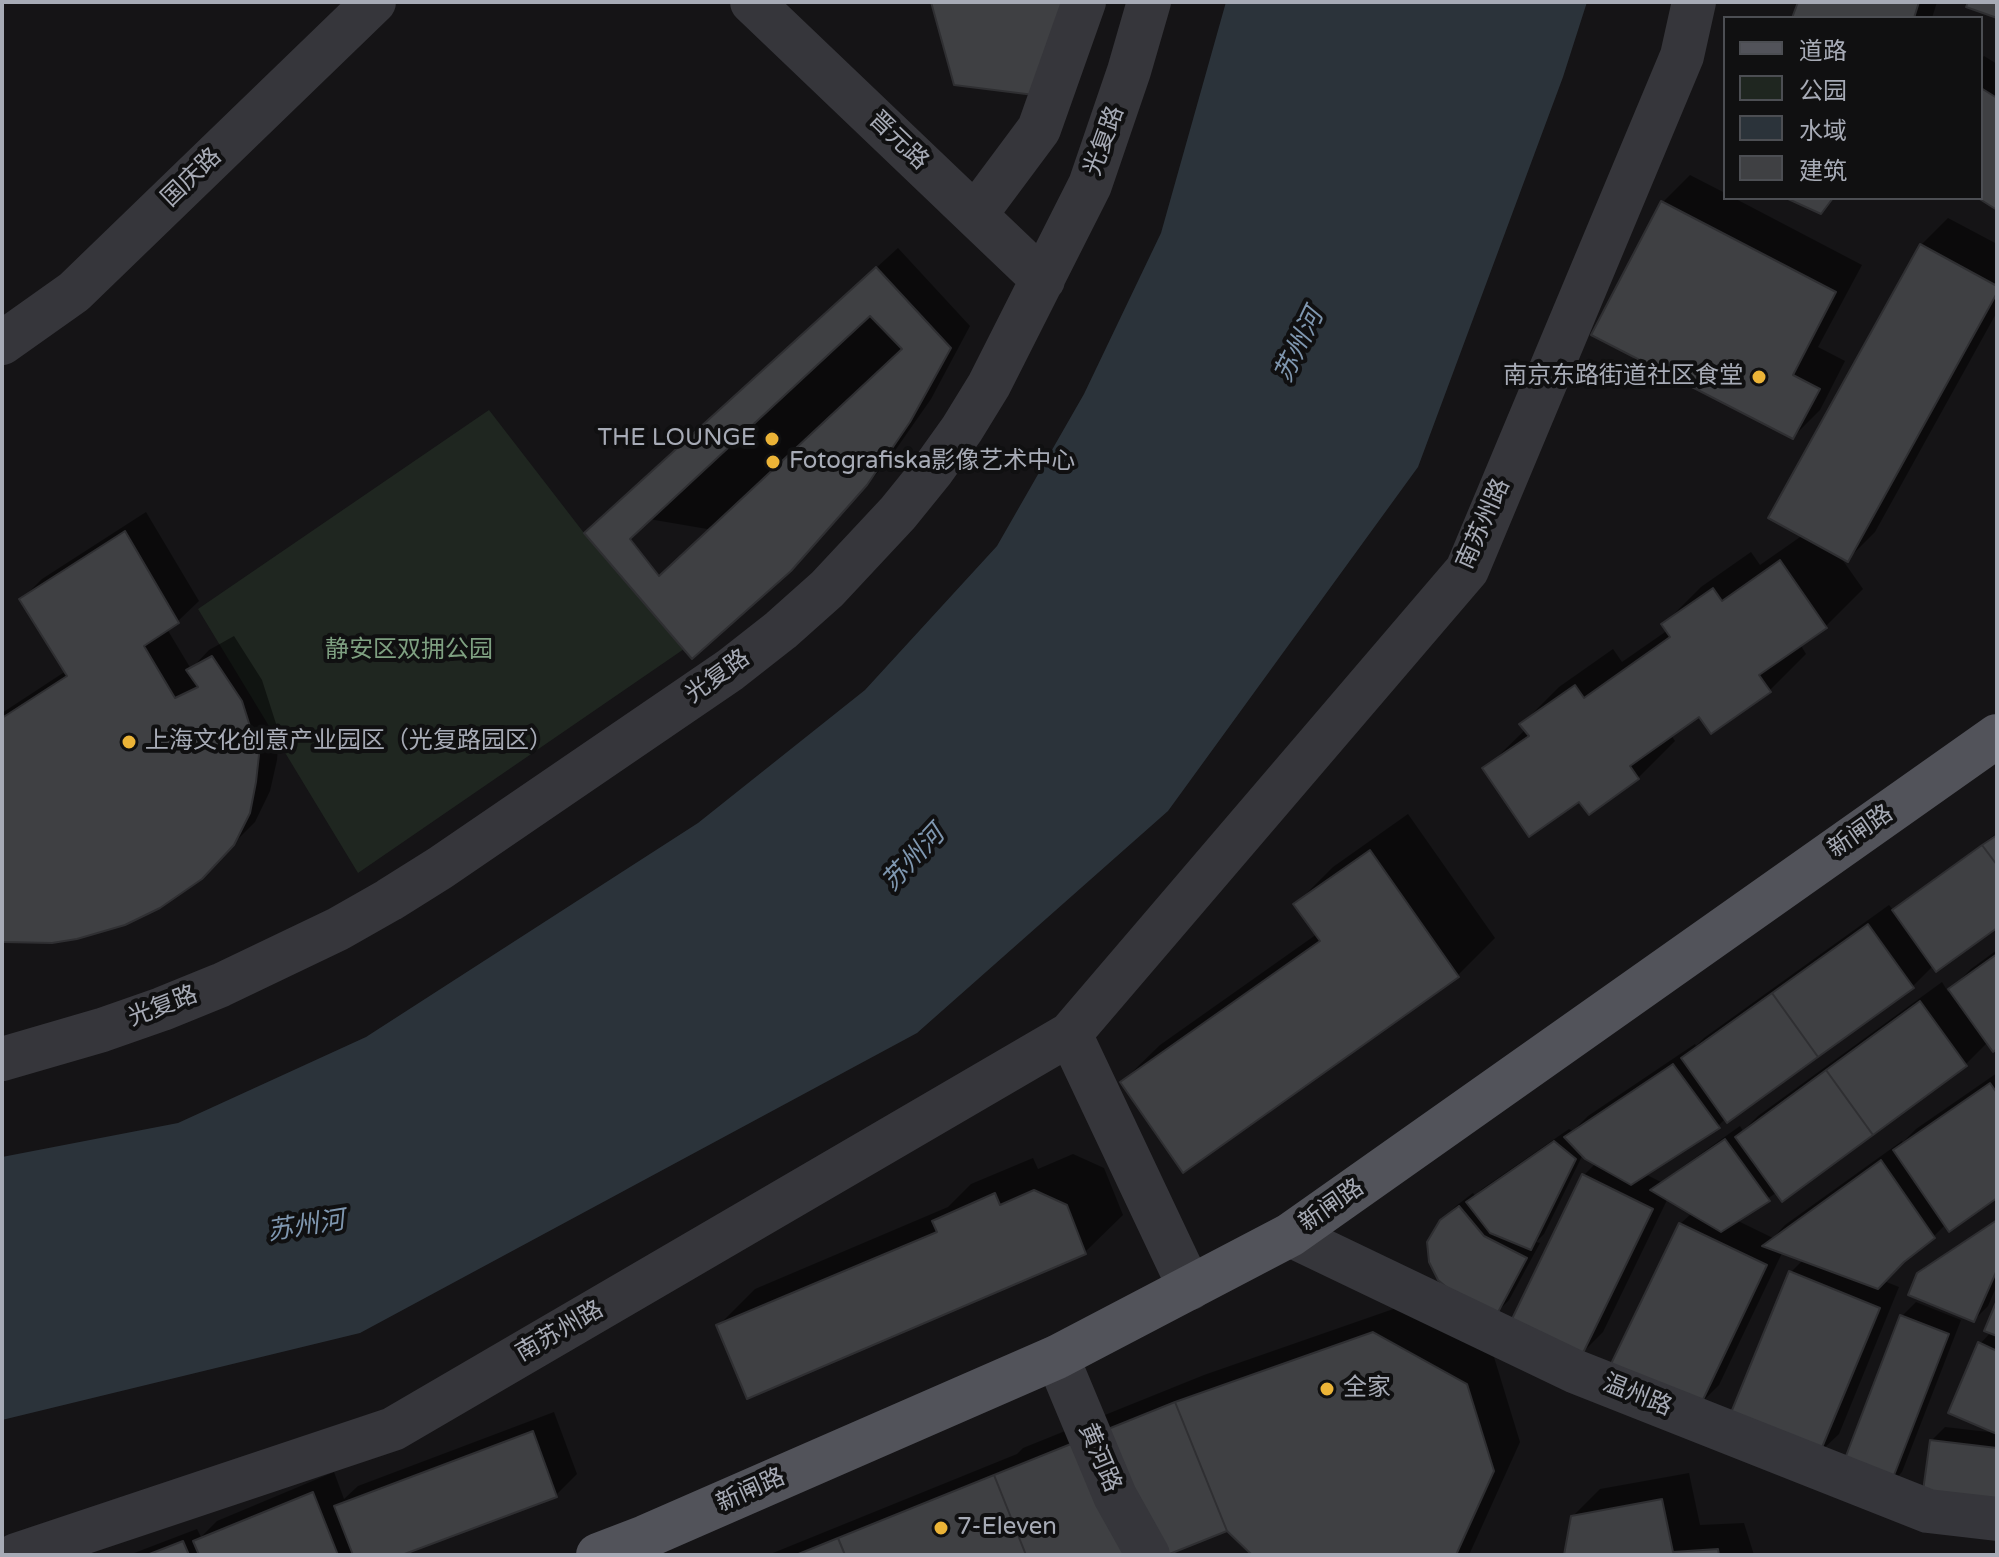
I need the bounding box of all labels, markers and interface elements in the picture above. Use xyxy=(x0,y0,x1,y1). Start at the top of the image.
legend xyxy=(1723,16,1983,200)
text: 道路 xyxy=(1799,37,1847,66)
text: 公园 xyxy=(1799,77,1847,106)
street label: 光复路 xyxy=(1079,102,1131,180)
street label: 晋元路 xyxy=(862,106,934,176)
text: 水域 xyxy=(1799,117,1847,146)
street label: 国庆路 xyxy=(156,143,228,213)
text: 建筑 xyxy=(1799,157,1847,186)
water label: 苏州河 xyxy=(1269,304,1331,388)
place label: 南京东路街道社区食堂 xyxy=(1503,363,1743,391)
marker: 南京东路街道社区食堂 xyxy=(1750,368,1768,386)
place label: THE LOUNGE xyxy=(597,425,756,453)
marker: THE LOUNGE xyxy=(763,430,781,448)
place label: Fotografiska影像艺术中心 xyxy=(789,448,1075,476)
marker: Fotografiska影像艺术中心 xyxy=(764,453,782,471)
street label: 南苏州路 xyxy=(1451,474,1517,574)
park label: 静安区双拥公园 xyxy=(325,637,493,665)
street label: 光复路 xyxy=(680,644,756,710)
place label: 上海文化创意产业园区（光复路园区） xyxy=(145,728,553,756)
marker: 上海文化创意产业园区（光复路园区） xyxy=(120,733,138,751)
street label: 新闸路 xyxy=(1823,800,1899,864)
water label: 苏州河 xyxy=(876,820,952,898)
street label: 光复路 xyxy=(124,981,202,1033)
street label: 新闸路 xyxy=(1294,1174,1370,1238)
water label: 苏州河 xyxy=(265,1205,347,1249)
street label: 南苏州路 xyxy=(511,1296,609,1368)
street label: 温州路 xyxy=(1598,1369,1676,1423)
place label: 全家 xyxy=(1343,1375,1391,1403)
marker: 全家 xyxy=(1318,1380,1336,1398)
street label: 黄河路 xyxy=(1072,1419,1126,1497)
street label: 新闸路 xyxy=(712,1463,790,1519)
place label: 7-Eleven xyxy=(957,1514,1057,1542)
marker: 7-Eleven xyxy=(932,1519,950,1537)

